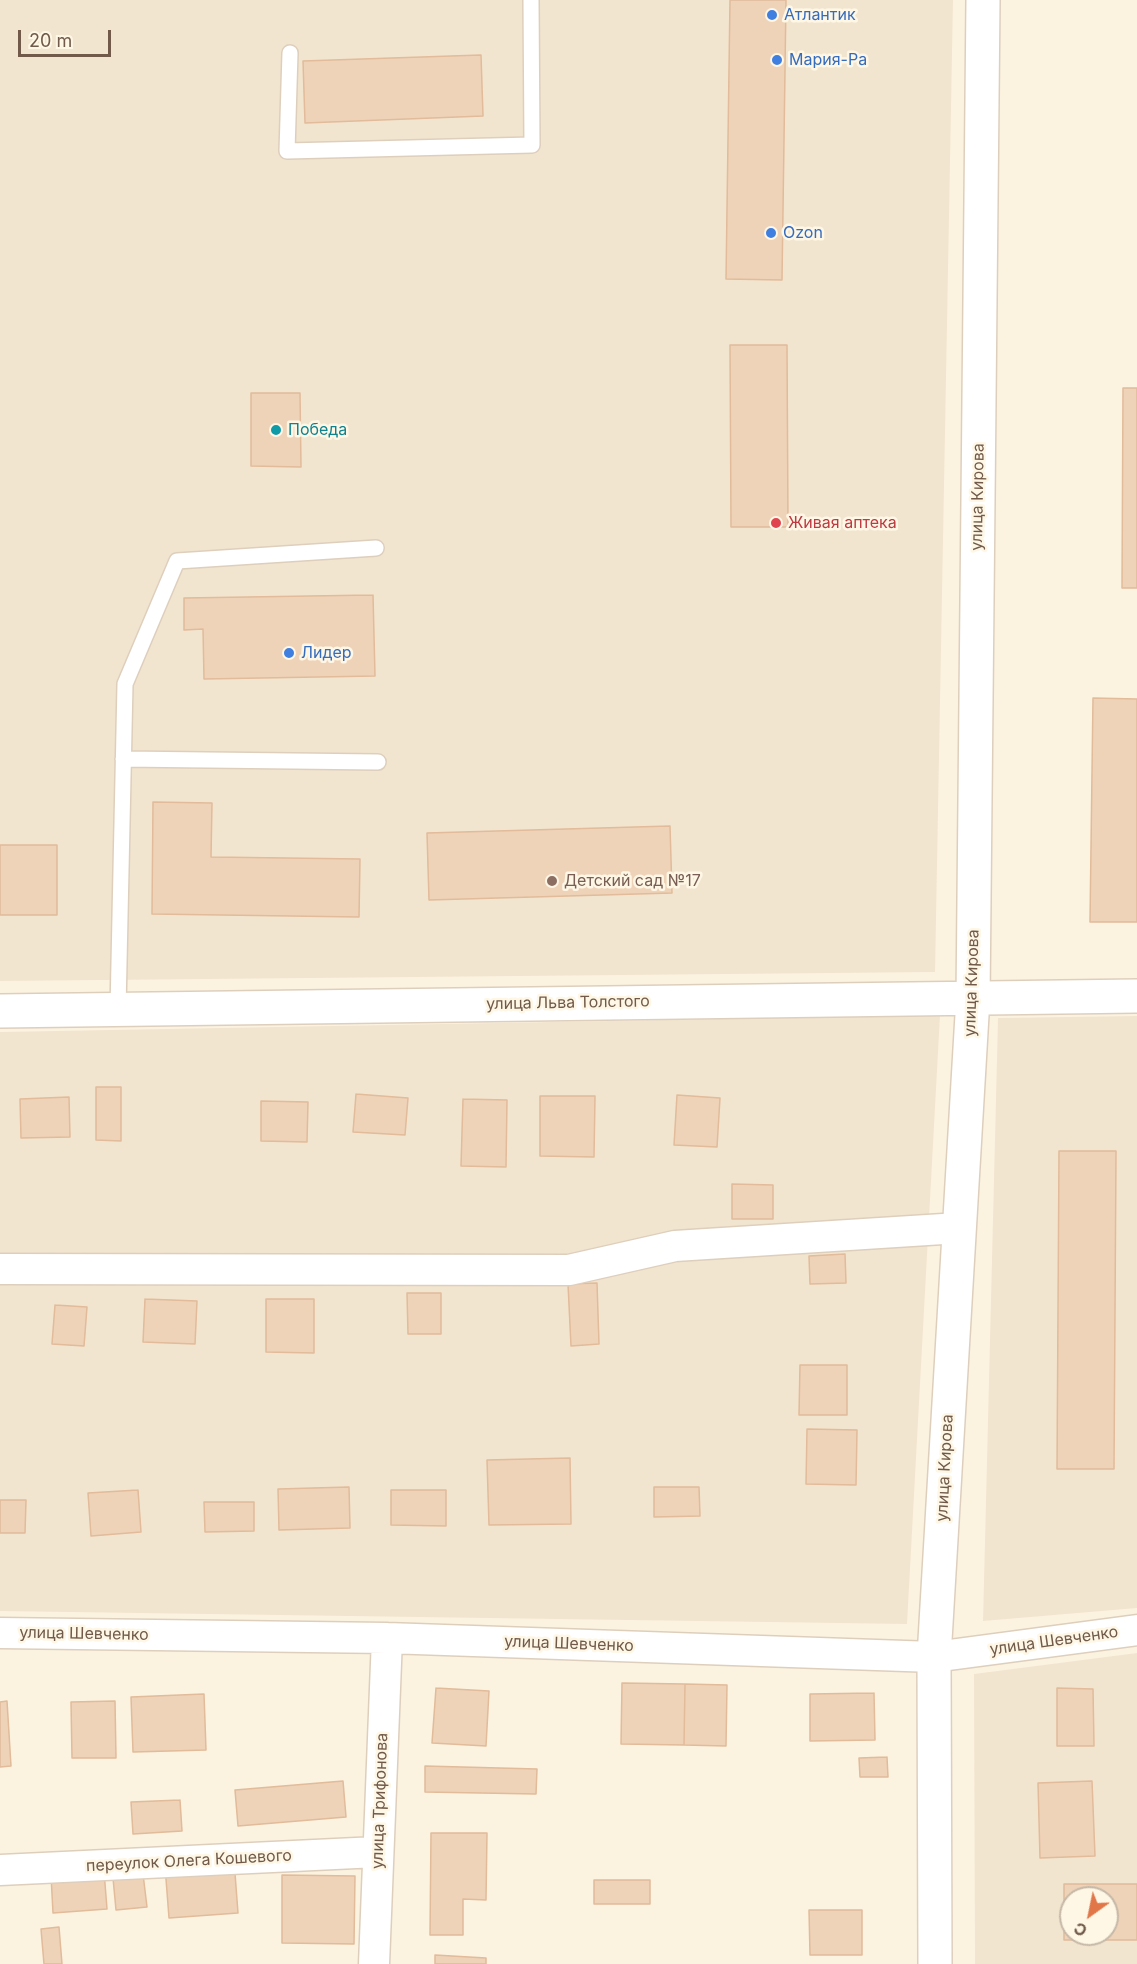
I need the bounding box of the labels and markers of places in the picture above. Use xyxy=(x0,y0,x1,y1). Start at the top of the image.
place label: Атлантик xyxy=(784,5,856,25)
marker: Атлантик xyxy=(765,8,779,22)
place label: Мария-Ра xyxy=(789,50,867,70)
marker: Мария-Ра xyxy=(770,53,784,67)
place label: Ozon xyxy=(783,223,823,243)
marker: Ozon xyxy=(764,226,778,240)
place label: Победа xyxy=(288,420,347,440)
marker: Победа xyxy=(269,423,283,437)
place label: Живая аптека xyxy=(788,513,897,533)
marker: Живая аптека xyxy=(769,516,783,530)
place label: Лидер xyxy=(301,643,352,663)
marker: Лидер xyxy=(282,646,296,660)
place label: Детский сад №17 xyxy=(564,871,701,891)
marker: Детский сад №17 xyxy=(545,874,559,888)

